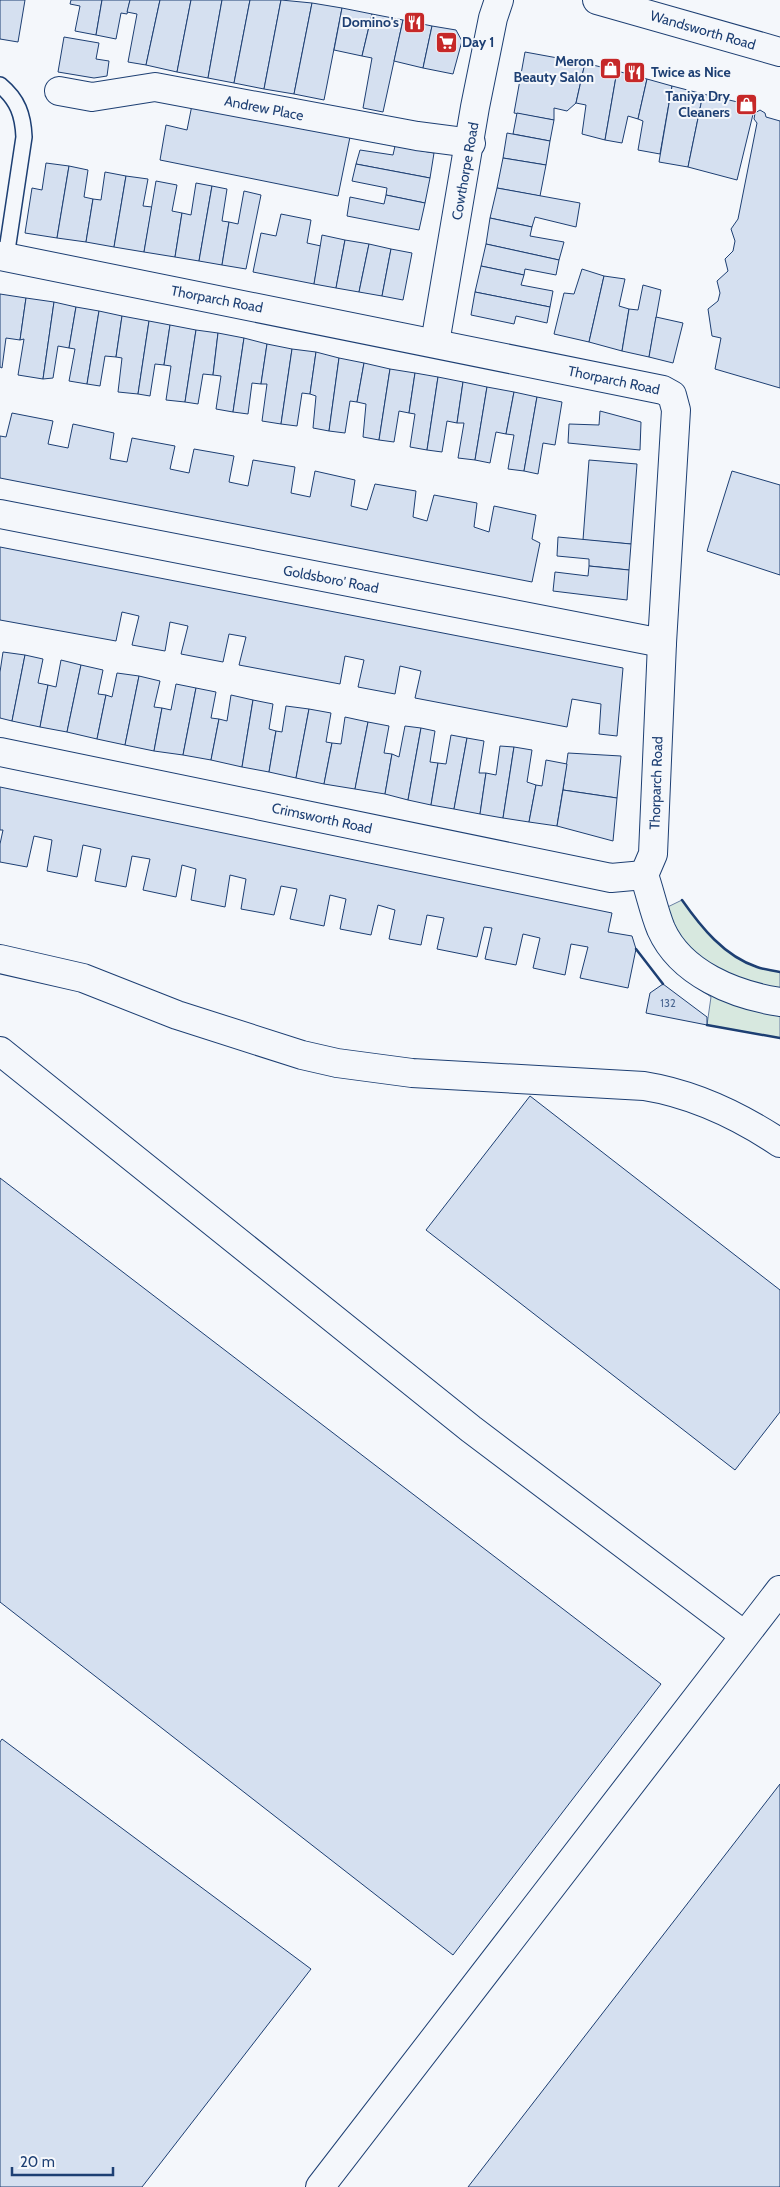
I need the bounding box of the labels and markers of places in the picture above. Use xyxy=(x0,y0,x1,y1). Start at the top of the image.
restaurant icon: Domino's xyxy=(403,10,427,34)
place label: Domino's xyxy=(342,13,399,31)
supermarket icon: Day 1 xyxy=(434,30,458,54)
place label: Day 1 xyxy=(462,33,494,51)
place label: Meron Beauty Salon xyxy=(513,52,594,86)
shop icon: Meron Beauty Salon xyxy=(598,57,622,81)
restaurant icon: Twice as Nice xyxy=(623,60,647,84)
place label: Twice as Nice xyxy=(651,63,731,81)
place label: Taniya Dry Cleaners xyxy=(665,87,730,121)
shop icon: Taniya Dry Cleaners xyxy=(734,92,758,116)

